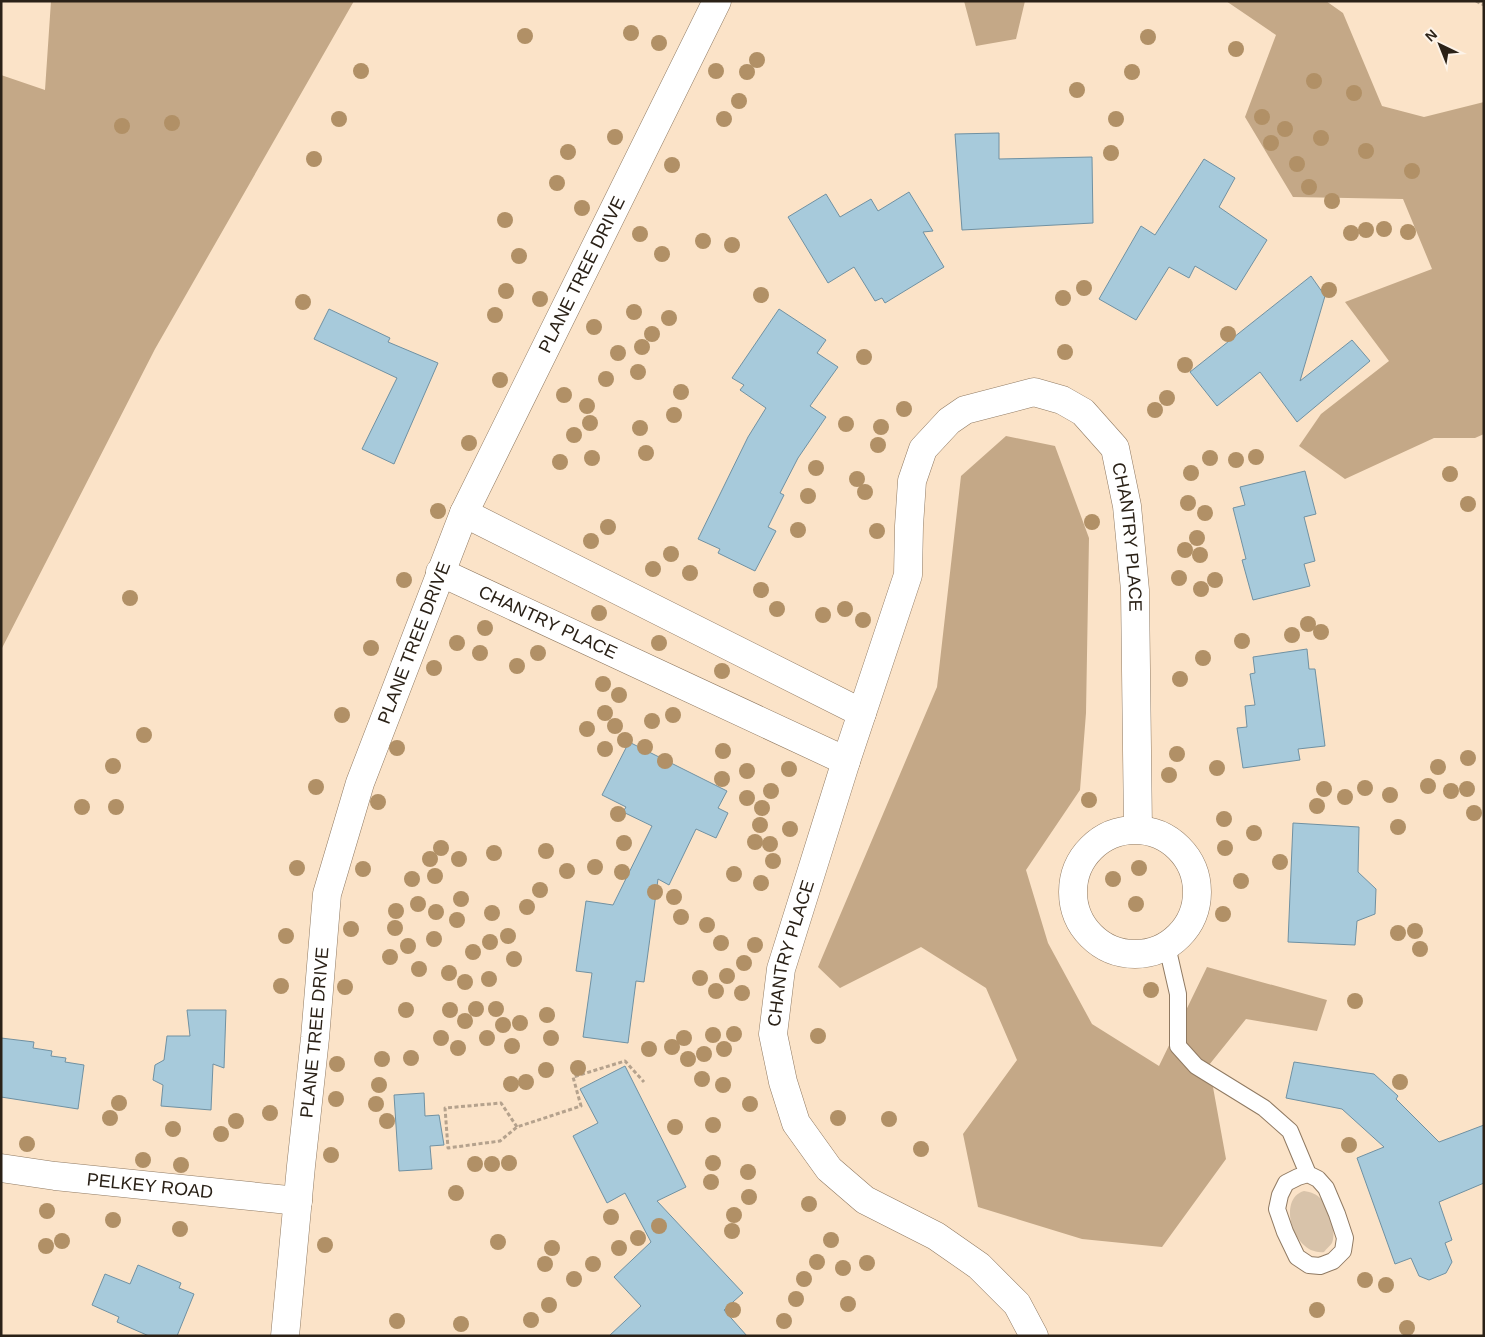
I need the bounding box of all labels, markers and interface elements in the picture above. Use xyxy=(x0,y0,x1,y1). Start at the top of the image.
north arrow xyxy=(1415,20,1465,70)
text: N xyxy=(1422,26,1440,45)
street label: PLANE TREE DRIVE xyxy=(535,193,629,356)
street label: CHANTRY PLACE xyxy=(1108,460,1145,612)
street label: PLANE TREE DRIVE xyxy=(374,559,454,727)
street label: CHANTRY PLACE xyxy=(475,581,620,663)
street label: CHANTRY PLACE xyxy=(764,878,818,1028)
street label: PLANE TREE DRIVE xyxy=(296,946,333,1119)
street label: PELKEY ROAD xyxy=(86,1169,214,1202)

